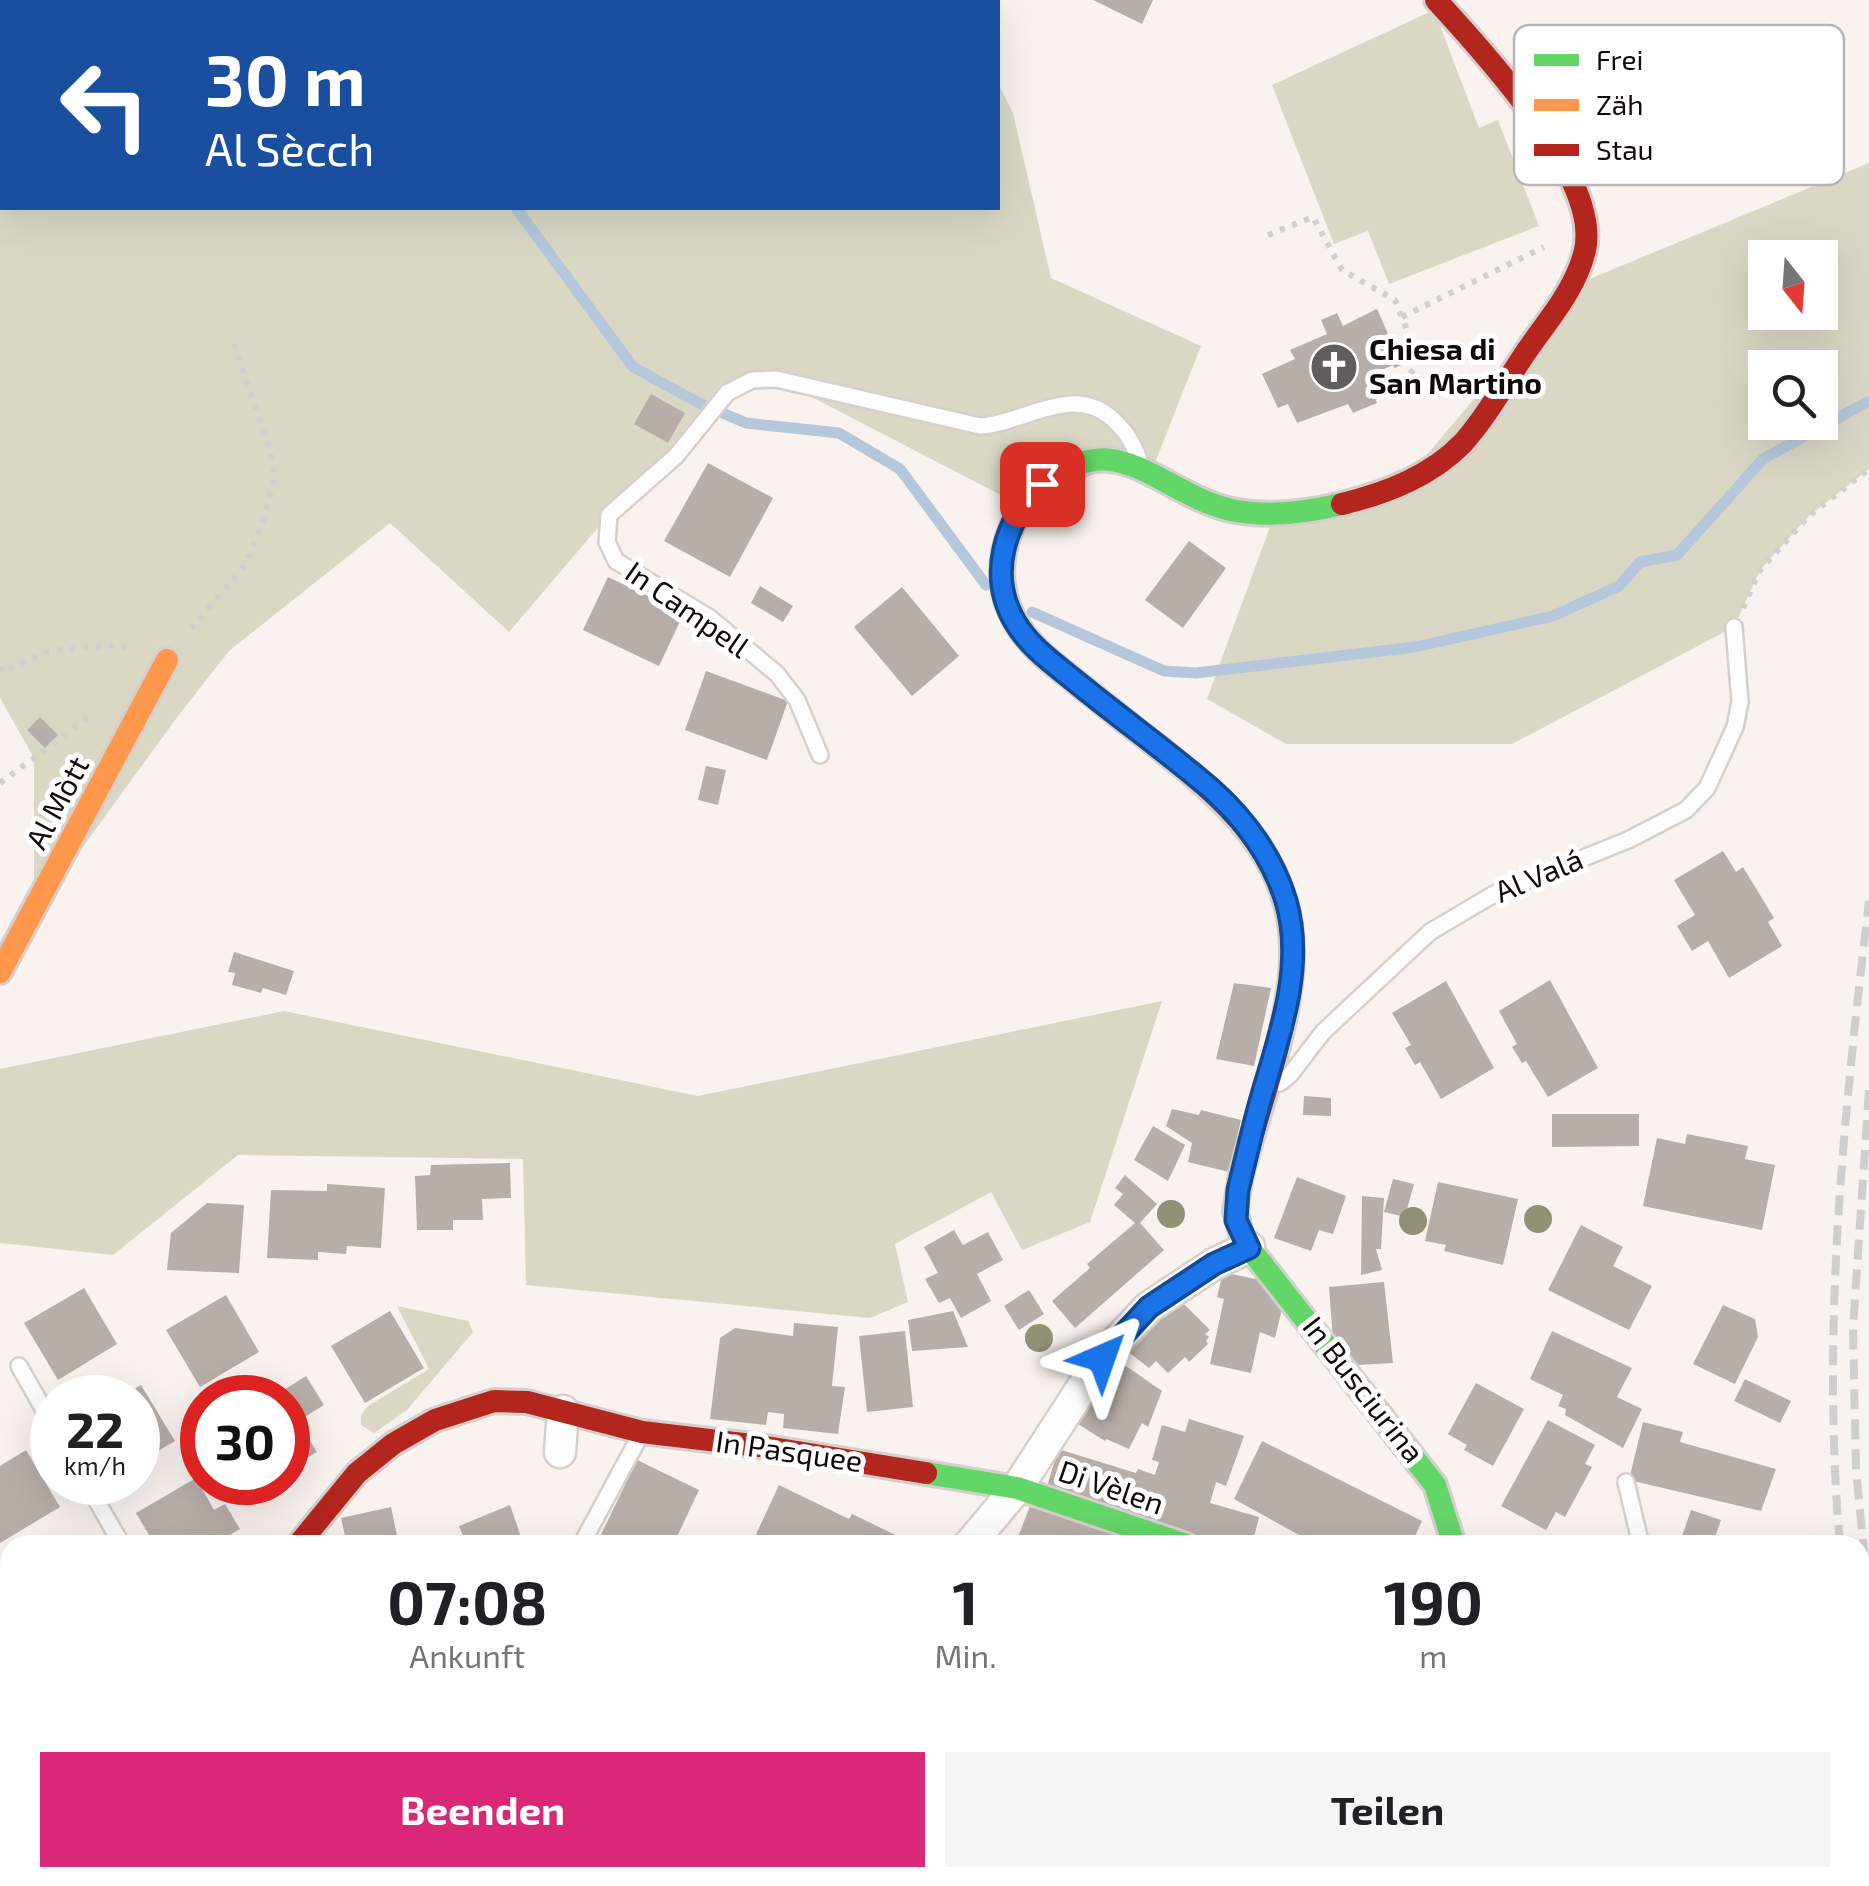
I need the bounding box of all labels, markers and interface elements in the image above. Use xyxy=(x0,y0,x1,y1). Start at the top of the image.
legend xyxy=(1514,25,1844,185)
text: 30 m xyxy=(205,36,366,120)
icon: left xyxy=(40,40,170,170)
text: Frei xyxy=(1596,42,1643,76)
text: Zäh xyxy=(1596,87,1644,121)
text: Al Sècch xyxy=(205,121,374,175)
text: Stau xyxy=(1596,132,1654,166)
north arrow xyxy=(1748,240,1838,330)
map controls xyxy=(1748,240,1838,440)
place label: Chiesa di San Martino xyxy=(1369,330,1542,400)
church icon: Chiesa di San Martino xyxy=(1308,341,1360,393)
button: search xyxy=(1748,350,1838,440)
pin xyxy=(1000,442,1085,527)
icon: arrive xyxy=(1015,457,1070,512)
street label: In Campell xyxy=(619,553,757,664)
street label: Al Mòtt xyxy=(17,750,96,855)
street label: Al Valá xyxy=(1489,840,1588,909)
position arrow xyxy=(1050,1306,1154,1410)
street label: In Busciurina xyxy=(1296,1309,1433,1469)
speed limit sign: 30 xyxy=(180,1375,310,1505)
text: 22 xyxy=(66,1398,124,1458)
street label: In Pasquee xyxy=(714,1422,865,1478)
text: km/h xyxy=(64,1450,126,1480)
street label: Di Vèlen xyxy=(1054,1451,1169,1521)
text: 07:08 xyxy=(387,1565,547,1637)
text: 1 xyxy=(953,1565,978,1637)
text: 190 xyxy=(1384,1565,1483,1637)
text: Ankunft xyxy=(409,1636,525,1674)
text: Min. xyxy=(935,1636,996,1674)
text: m xyxy=(1419,1636,1447,1674)
button: Beenden xyxy=(40,1752,925,1867)
button: Teilen xyxy=(945,1752,1830,1867)

